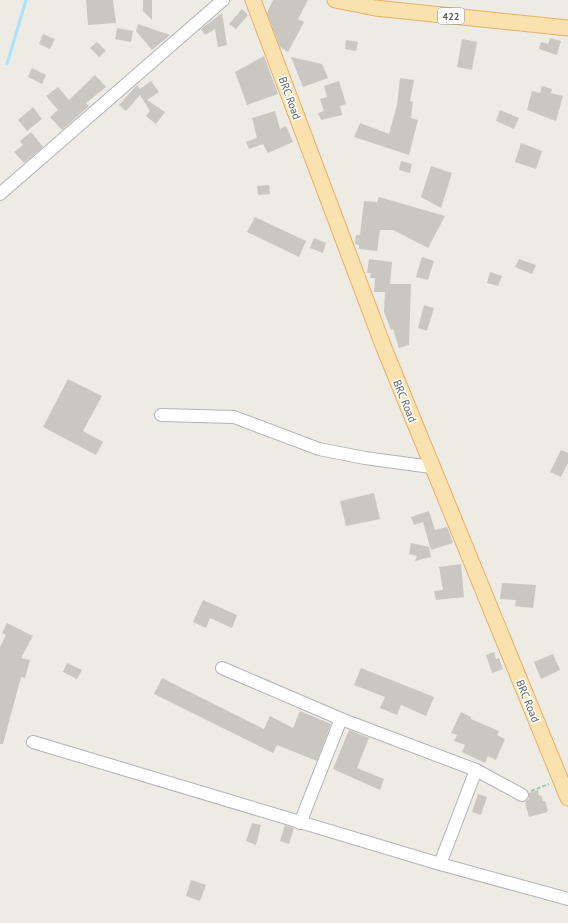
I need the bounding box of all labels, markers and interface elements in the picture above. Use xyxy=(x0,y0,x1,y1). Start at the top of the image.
road number: 422 xyxy=(438,8,464,24)
street label: BRC Road xyxy=(276,75,304,121)
street label: BRC Road xyxy=(390,378,420,424)
street label: BRC Road xyxy=(513,678,543,724)

